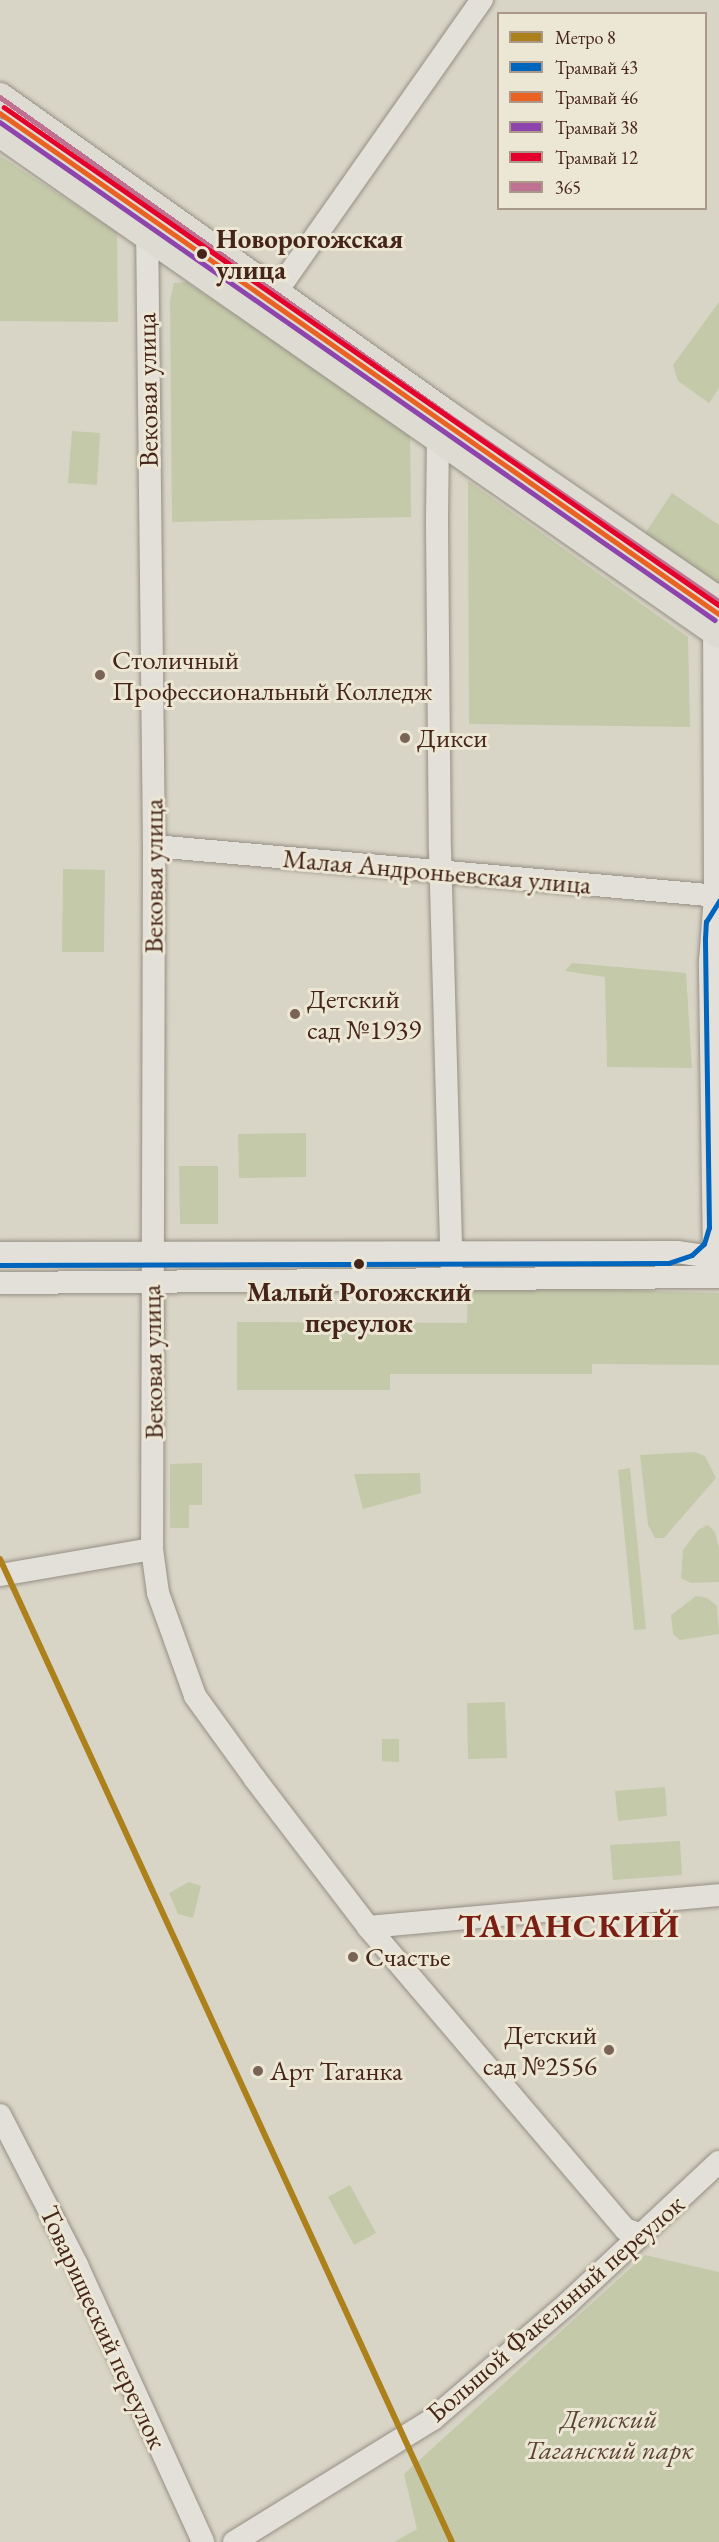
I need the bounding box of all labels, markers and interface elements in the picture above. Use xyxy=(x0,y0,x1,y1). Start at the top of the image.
legend xyxy=(497,12,707,210)
text: Метро 8 xyxy=(555,26,616,49)
text: Трамвай 43 xyxy=(555,56,638,79)
text: Трамвай 46 xyxy=(555,86,638,109)
text: Трамвай 38 xyxy=(555,116,638,139)
text: Трамвай 12 xyxy=(555,146,638,169)
text: 365 xyxy=(555,176,581,199)
place label: Новорогожская улица xyxy=(216,222,403,285)
marker: Новорогожская улица xyxy=(193,245,211,263)
street label: Вековая улица xyxy=(129,312,165,468)
place label: Столичный Профессиональный Колледж xyxy=(112,643,433,706)
marker: Столичный Профессиональный Колледж xyxy=(93,668,107,682)
place label: Дикси xyxy=(417,722,487,754)
marker: Дикси xyxy=(398,731,412,745)
street label: Вековая улица xyxy=(137,799,169,953)
street label: Малая Андроньевская улица xyxy=(281,841,593,901)
place label: Детский сад №1939 xyxy=(307,982,421,1045)
marker: Детский сад №1939 xyxy=(288,1007,302,1021)
marker: Малый Рогожский переулок xyxy=(350,1255,368,1273)
place label: Малый Рогожский переулок xyxy=(247,1275,471,1338)
street label: Вековая улица xyxy=(134,1284,170,1440)
district label: ТАГАНСКИЙ xyxy=(458,1906,680,1946)
place label: Счастье xyxy=(365,1941,451,1973)
marker: Счастье xyxy=(346,1950,360,1964)
place label: Детский сад №2556 xyxy=(483,2018,597,2081)
marker: Детский сад №2556 xyxy=(602,2043,616,2057)
place label: Арт Таганка xyxy=(270,2055,403,2087)
marker: Арт Таганка xyxy=(251,2064,265,2078)
street label: Большой Факельный переулок xyxy=(420,2187,690,2429)
street label: Товарищеский переулок xyxy=(33,2200,175,2454)
park label: Детский Таганский парк xyxy=(524,2402,694,2465)

